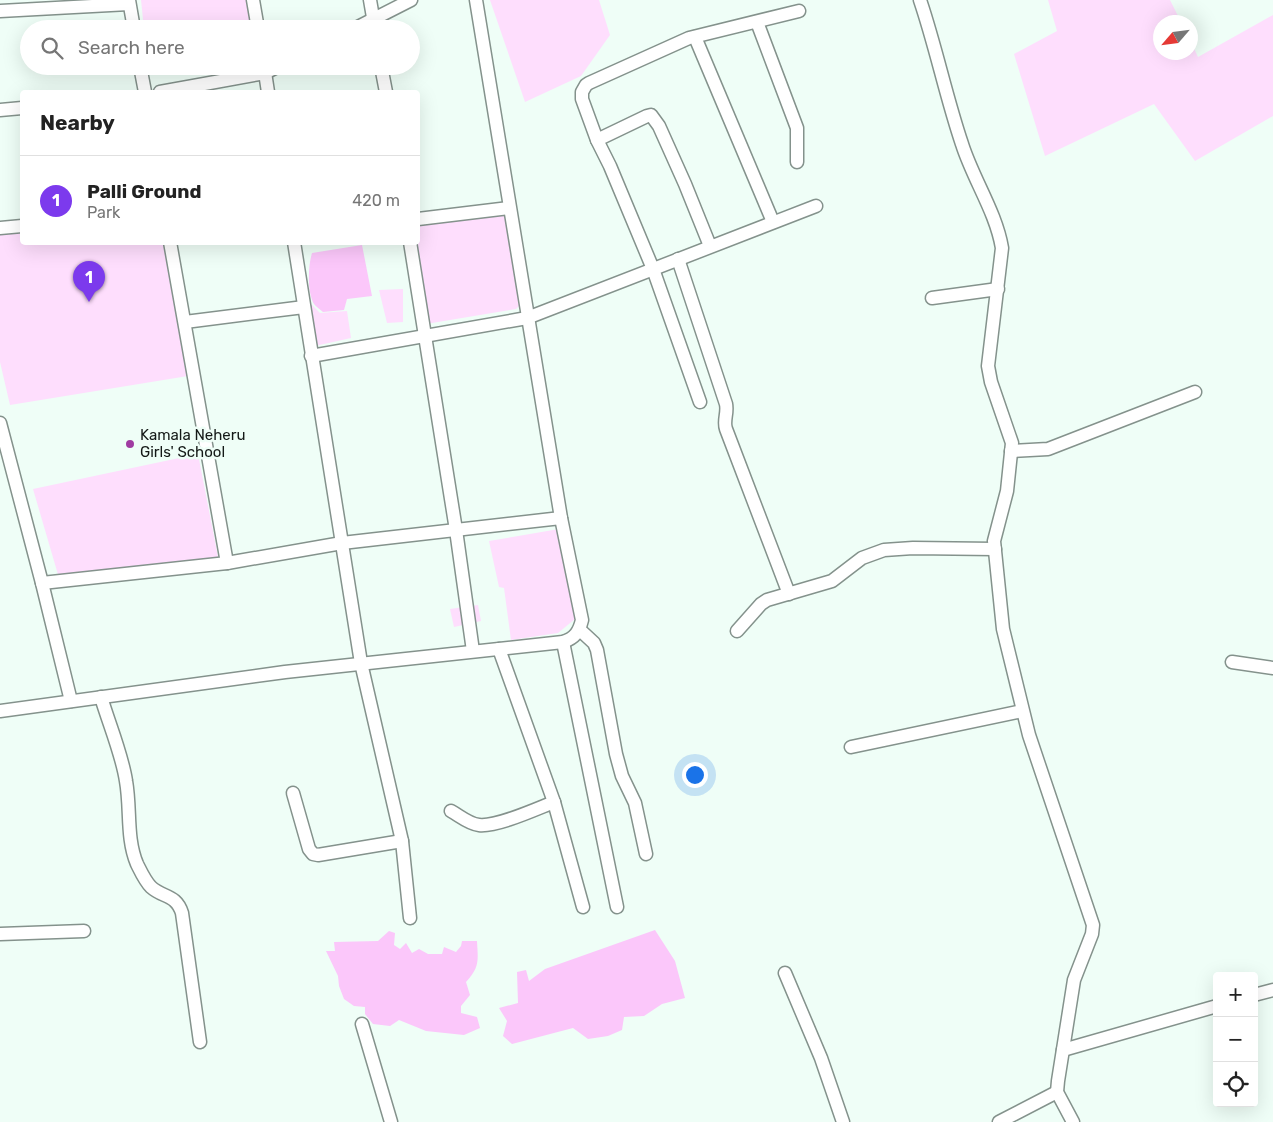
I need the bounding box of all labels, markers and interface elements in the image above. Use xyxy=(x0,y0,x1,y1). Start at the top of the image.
north arrow xyxy=(1153,15,1198,60)
search box xyxy=(20,20,420,75)
icon: search xyxy=(38,34,66,62)
text: Search here xyxy=(78,36,185,59)
text: Nearby xyxy=(40,110,115,135)
text: Palli Ground xyxy=(87,180,201,203)
text: 1 xyxy=(52,191,60,210)
text: 420 m xyxy=(352,191,400,210)
text: Park xyxy=(87,203,120,222)
pin: 1 xyxy=(73,261,105,302)
place label: Kamala Neheru Girls' School xyxy=(140,426,246,461)
marker: Kamala Neheru Girls' School xyxy=(124,438,136,450)
your location xyxy=(682,762,708,788)
map controls xyxy=(1213,972,1258,1107)
button: + xyxy=(1213,972,1258,1017)
button: − xyxy=(1213,1017,1258,1062)
button: locate xyxy=(1213,1062,1258,1107)

